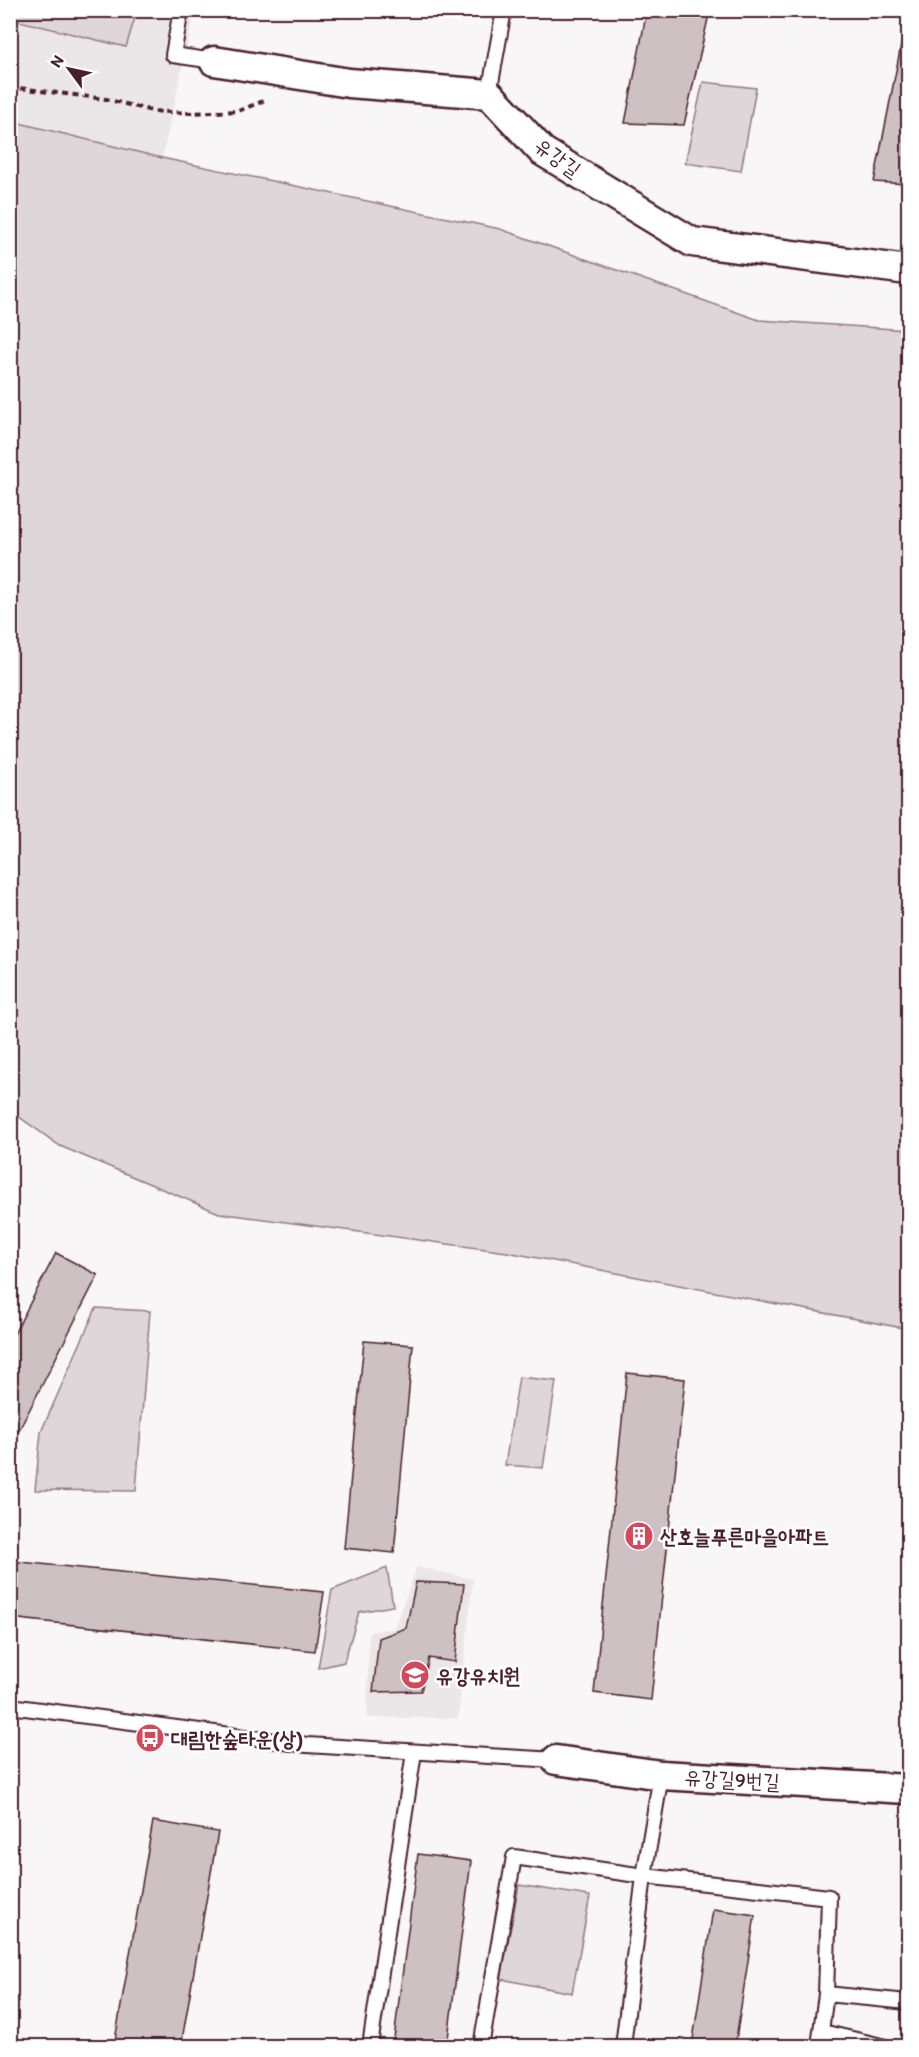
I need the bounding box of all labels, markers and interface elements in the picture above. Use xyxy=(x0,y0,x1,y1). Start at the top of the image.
north arrow xyxy=(39,39,99,99)
text: N xyxy=(46,51,68,71)
street label: 유강길 xyxy=(530,132,586,182)
building icon: 산호늘푸른마을아파트 xyxy=(623,1520,655,1552)
place label: 산호늘푸른마을아파트 xyxy=(660,1524,829,1549)
school or university icon: 유강유치원 xyxy=(399,1659,431,1691)
place label: 유강유치원 xyxy=(436,1663,521,1688)
bus stop icon: 대림한숲타운(상) xyxy=(134,1722,166,1754)
place label: 대림한숲타운(상) xyxy=(171,1726,303,1752)
street label: 유강길9번길 xyxy=(684,1764,780,1794)

